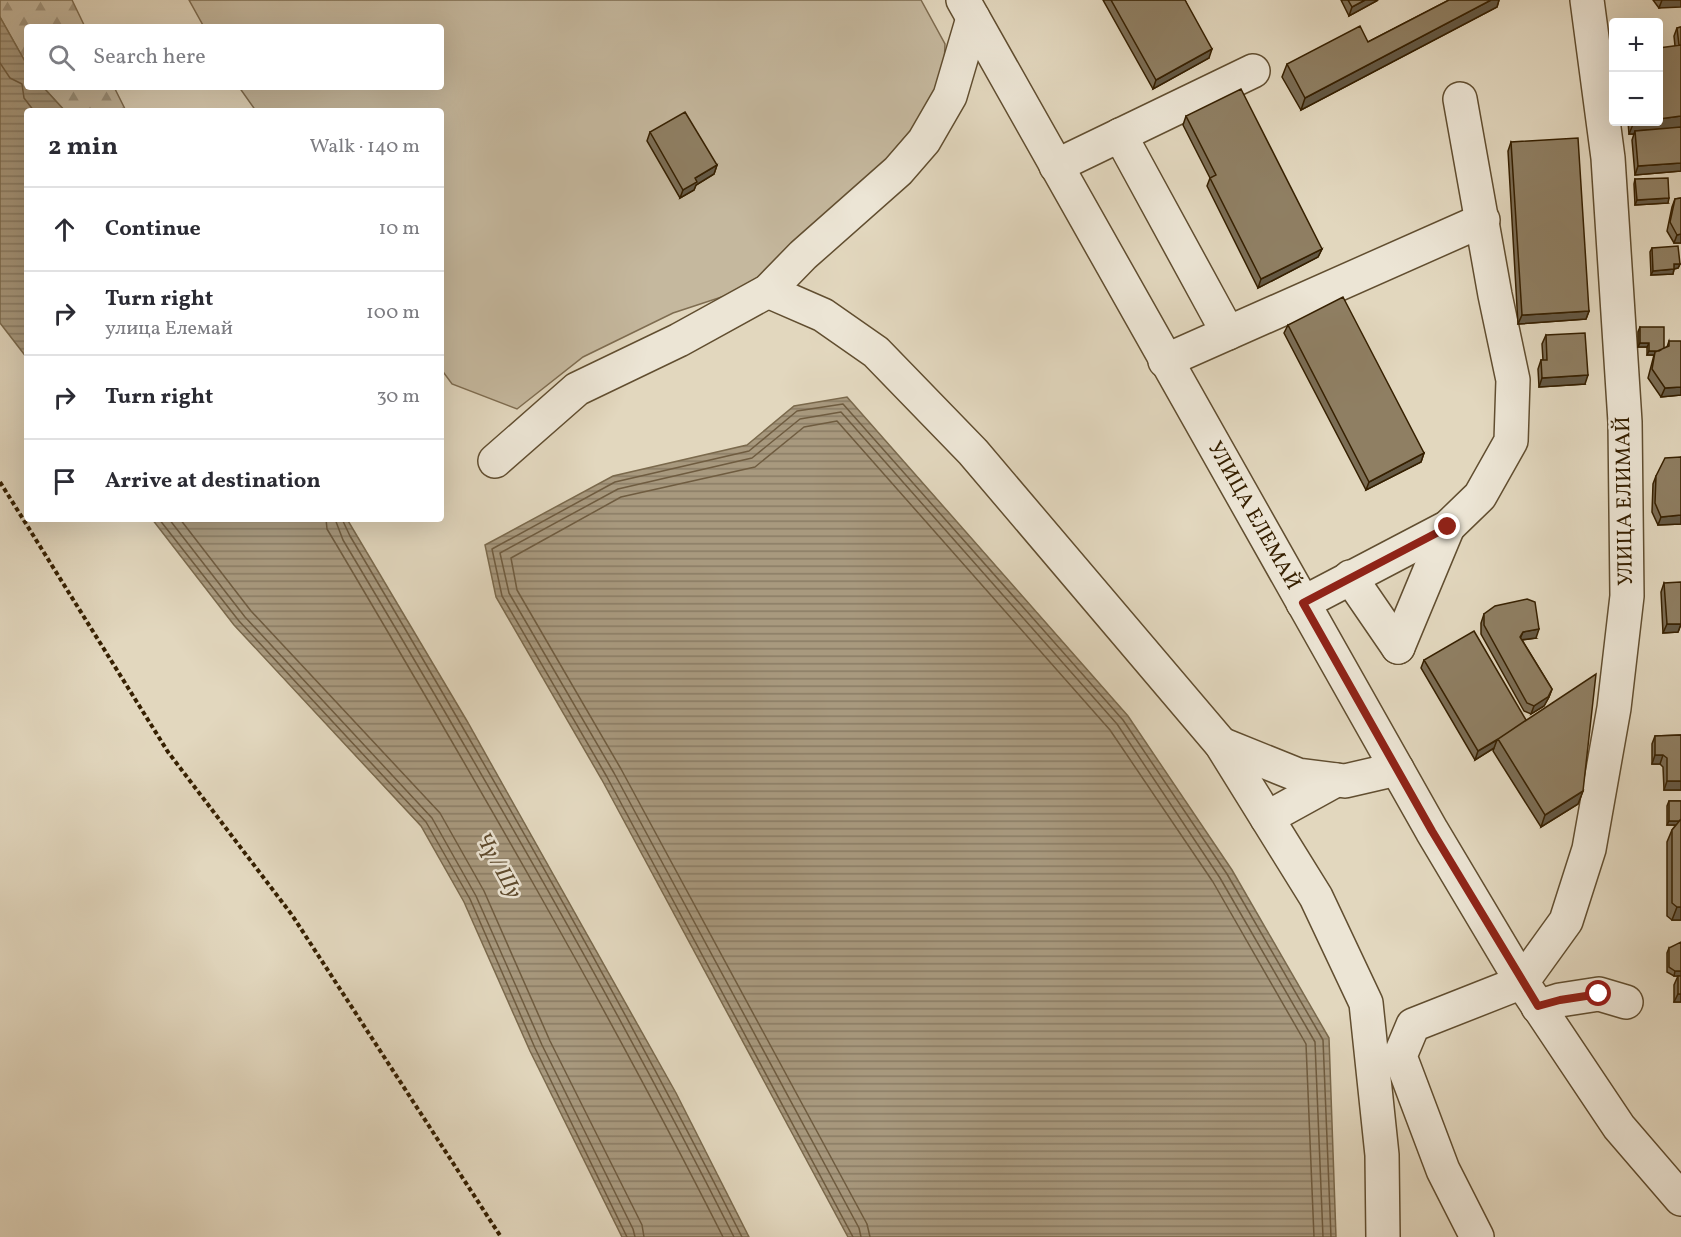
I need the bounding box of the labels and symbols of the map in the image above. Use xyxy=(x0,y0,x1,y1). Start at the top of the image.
street label: УЛИЦА ЕЛИМАЙ xyxy=(1609,416,1641,586)
street label: УЛИЦА ЕЛЕМАЙ xyxy=(1200,436,1308,595)
route end xyxy=(1434,513,1460,539)
water label: Чү / Шу xyxy=(467,827,529,905)
route start xyxy=(1585,980,1611,1006)

